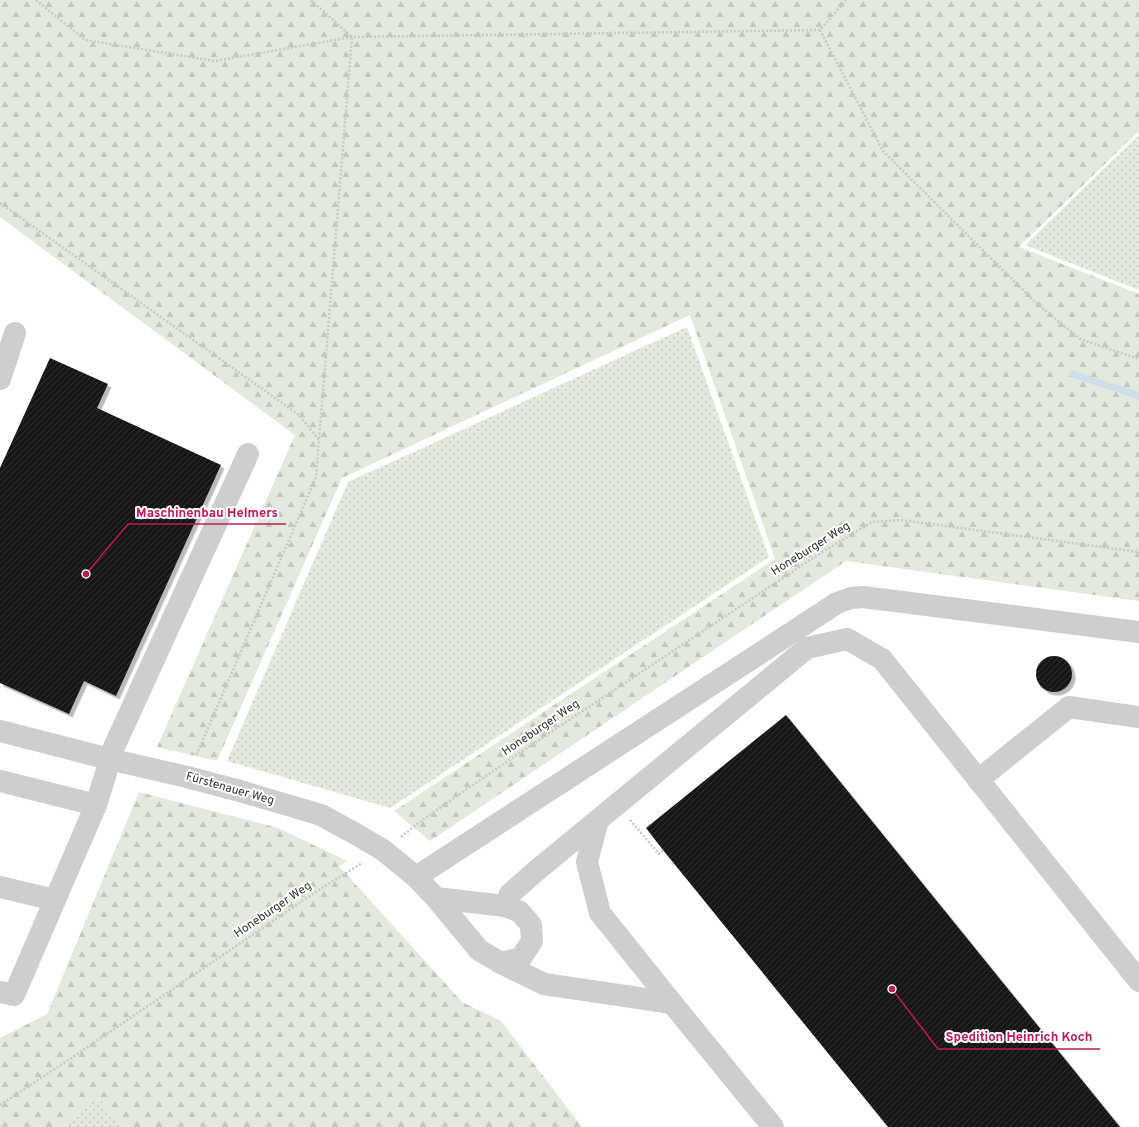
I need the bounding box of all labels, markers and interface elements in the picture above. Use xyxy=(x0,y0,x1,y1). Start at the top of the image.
callout: Maschinenbau Helmers xyxy=(128,499,286,524)
text: Maschinenbau Helmers xyxy=(136,506,278,522)
street label: Honeburger Weg xyxy=(769,518,853,580)
street label: Honeburger Weg xyxy=(499,696,583,760)
street label: Fürstenauer Weg xyxy=(184,769,276,809)
street label: Honeburger Weg xyxy=(231,878,315,942)
callout: Spedition Heinrich Koch xyxy=(938,1024,1100,1049)
text: Spedition Heinrich Koch xyxy=(946,1030,1092,1046)

